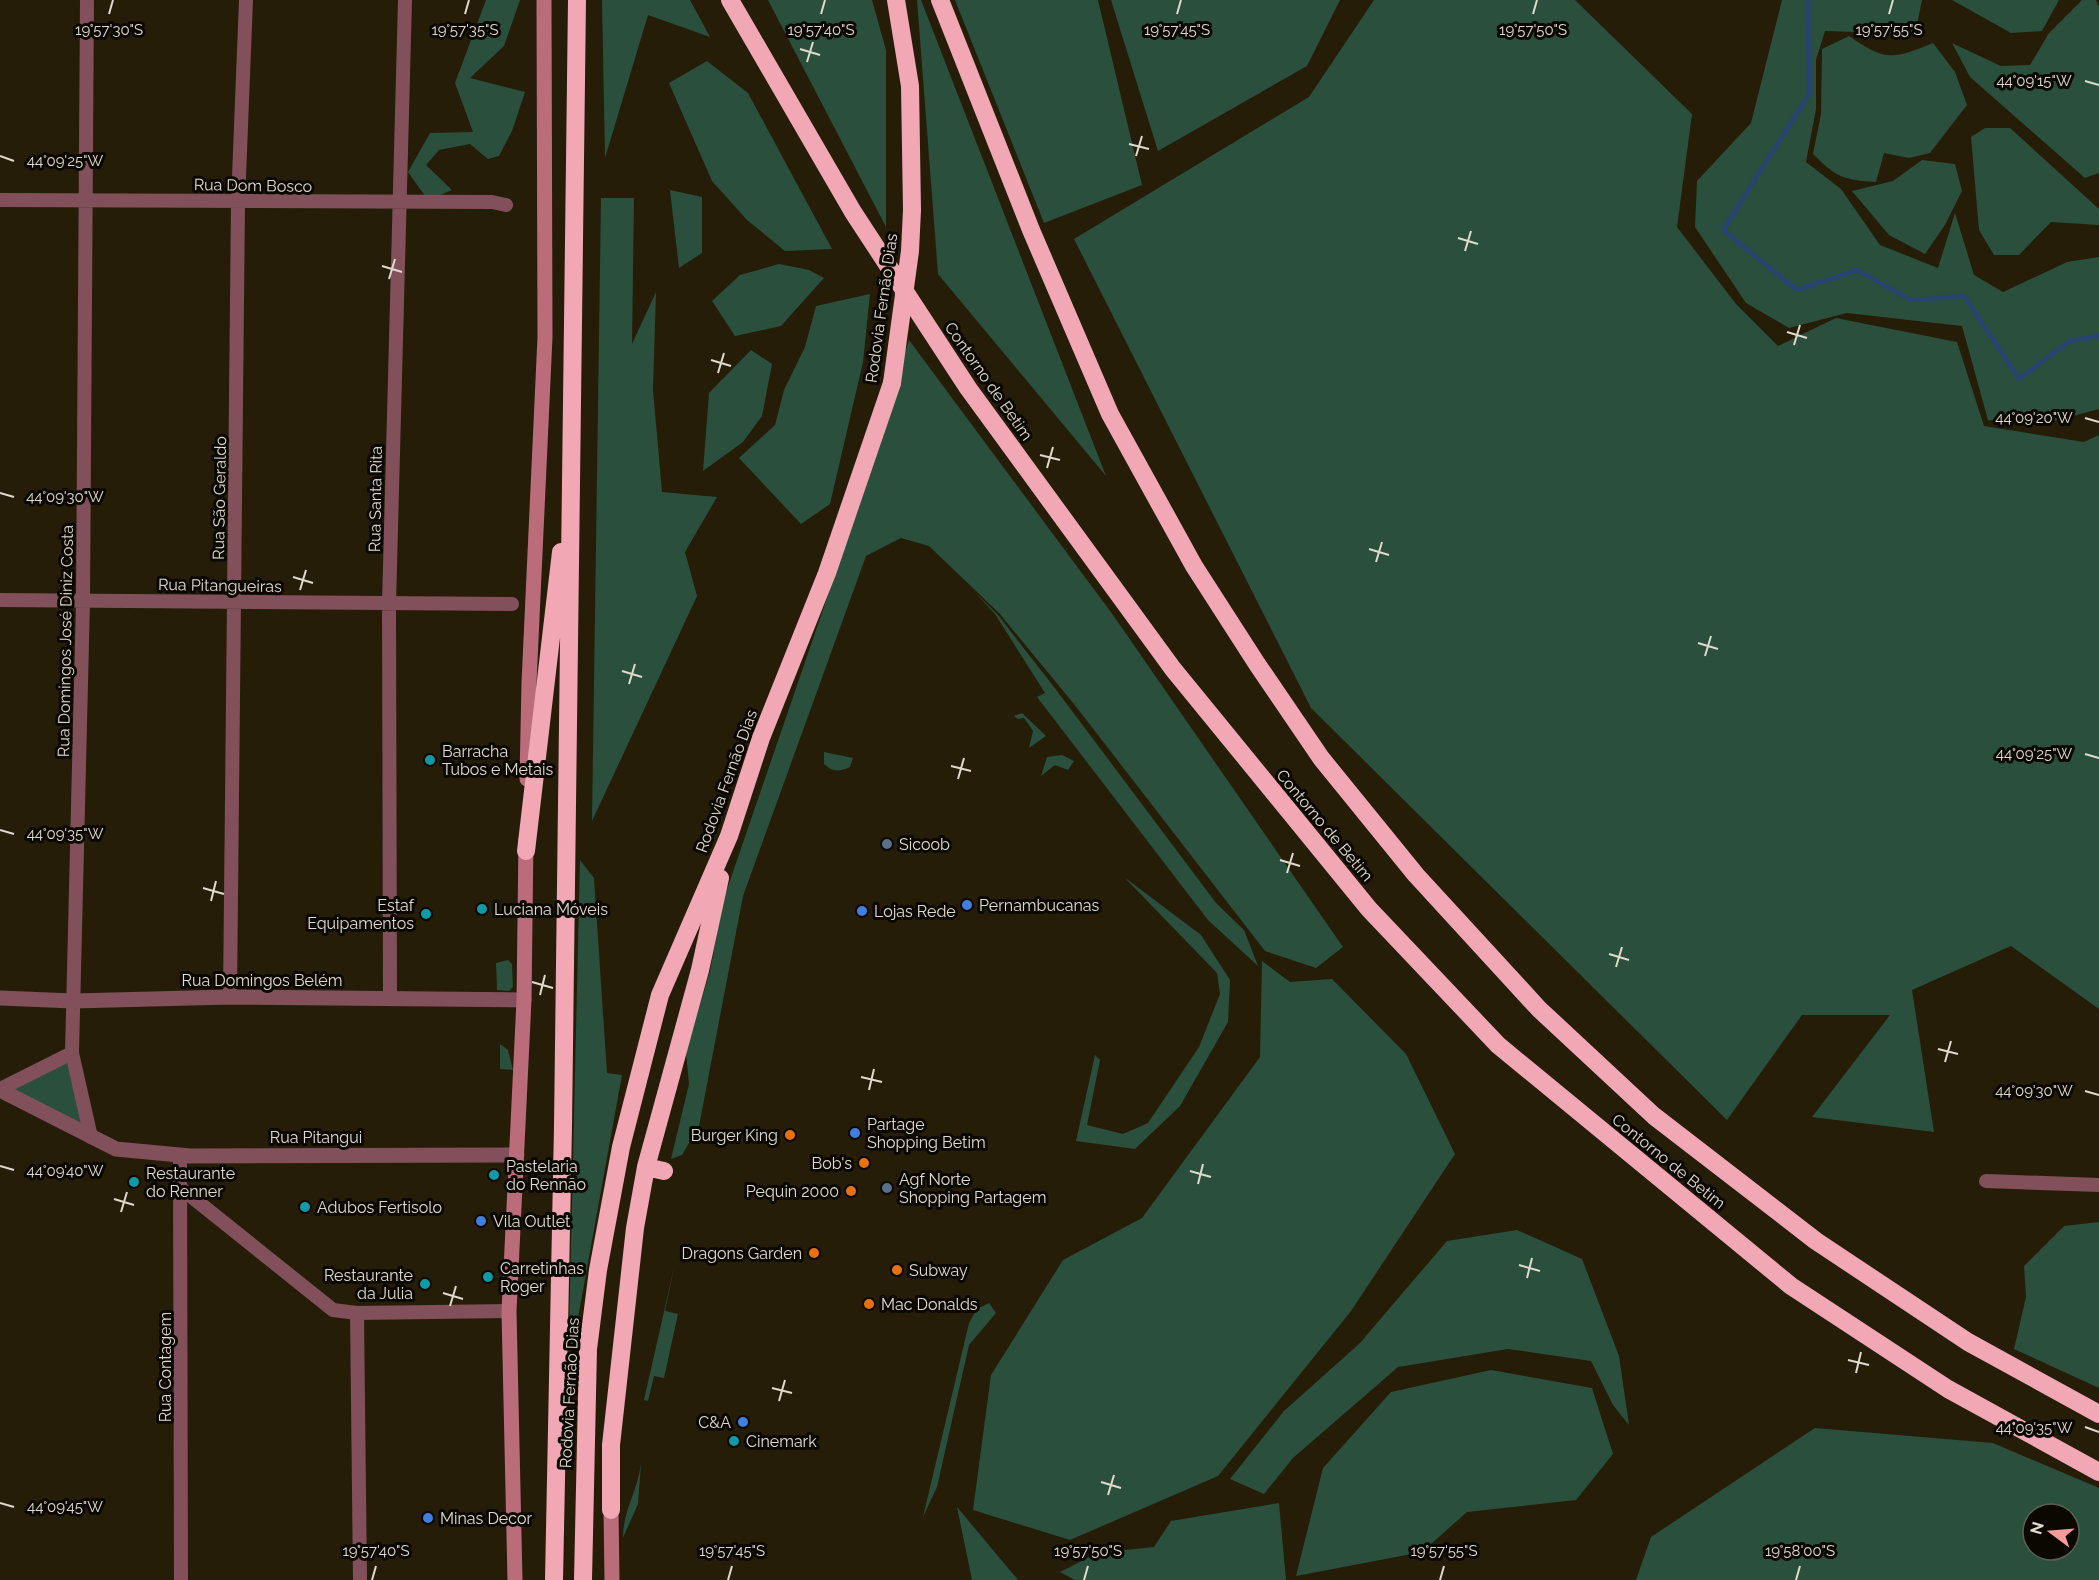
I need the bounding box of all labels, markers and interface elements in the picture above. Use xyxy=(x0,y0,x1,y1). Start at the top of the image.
text: 19°57'30"S xyxy=(75,21,143,39)
text: 19°57'35"S xyxy=(431,21,499,39)
text: 19°57'40"S xyxy=(787,21,855,39)
text: 19°57'45"S xyxy=(1144,21,1210,39)
text: 19°57'50"S xyxy=(1499,21,1567,39)
text: 19°57'55"S xyxy=(1855,21,1923,39)
text: 44°09'15"W xyxy=(1996,72,2072,90)
text: 44°09'25"W xyxy=(27,152,104,170)
street label: Rua Dom Bosco xyxy=(194,175,312,196)
street label: Rodovia Fernão Dias xyxy=(862,232,901,384)
street label: Contorno de Betim xyxy=(941,319,1037,444)
text: 44°09'20"W xyxy=(1995,409,2073,427)
street label: Rua São Geraldo xyxy=(209,436,230,560)
street label: Rua Santa Rita xyxy=(365,446,386,552)
text: 44°09'30"W xyxy=(26,488,104,506)
street label: Rua Domingos José Diniz Costa xyxy=(54,525,77,757)
street label: Rua Pitangueiras xyxy=(158,575,282,596)
street label: Rodovia Fernão Dias xyxy=(692,707,761,855)
place label: Barracha Tubos e Metais xyxy=(442,742,553,779)
text: 44°09'25"W xyxy=(1996,745,2073,763)
marker: Barracha Tubos e Metais xyxy=(423,753,437,767)
street label: Contorno de Betim xyxy=(1272,766,1377,885)
text: 44°09'35"W xyxy=(27,825,104,843)
place label: Sicoob xyxy=(899,835,950,854)
marker: Sicoob xyxy=(880,837,894,851)
place label: Estaf Equipamentos xyxy=(307,896,415,933)
place label: Pernambucanas xyxy=(979,896,1099,915)
marker: Pernambucanas xyxy=(960,898,974,912)
place label: Luciana Móveis xyxy=(494,900,608,919)
marker: Luciana Móveis xyxy=(475,902,489,916)
place label: Lojas Rede xyxy=(874,902,956,921)
marker: Lojas Rede xyxy=(855,904,869,918)
marker: Estaf Equipamentos xyxy=(419,907,433,921)
street label: Rua Domingos Belém xyxy=(182,971,342,990)
text: 44°09'30"W xyxy=(1995,1082,2073,1100)
street label: Contorno de Betim xyxy=(1608,1110,1729,1213)
place label: Partage Shopping Betim xyxy=(867,1115,986,1152)
place label: Burger King xyxy=(691,1126,778,1145)
marker: Partage Shopping Betim xyxy=(848,1126,862,1140)
street label: Rua Pitangui xyxy=(270,1128,362,1147)
marker: Burger King xyxy=(783,1128,797,1142)
place label: Bob's xyxy=(812,1154,852,1173)
marker: Bob's xyxy=(857,1156,871,1170)
place label: Pastelaria do Rennão xyxy=(506,1157,586,1194)
text: 44°09'40"W xyxy=(27,1162,104,1180)
place label: Restaurante do Renner xyxy=(146,1164,235,1201)
marker: Pastelaria do Rennão xyxy=(487,1168,501,1182)
place label: Agf Norte Shopping Partagem xyxy=(899,1170,1046,1207)
marker: Restaurante do Renner xyxy=(127,1175,141,1189)
marker: Agf Norte Shopping Partagem xyxy=(880,1181,894,1195)
place label: Pequin 2000 xyxy=(746,1182,839,1201)
marker: Pequin 2000 xyxy=(844,1184,858,1198)
place label: Adubos Fertisolo xyxy=(317,1198,442,1217)
marker: Adubos Fertisolo xyxy=(298,1200,312,1214)
place label: Vila Outlet xyxy=(493,1212,571,1231)
marker: Vila Outlet xyxy=(474,1214,488,1228)
place label: Dragons Garden xyxy=(681,1244,802,1263)
marker: Dragons Garden xyxy=(807,1246,821,1260)
place label: Carretinhas Roger xyxy=(500,1259,584,1296)
place label: Subway xyxy=(909,1261,968,1280)
marker: Subway xyxy=(890,1263,904,1277)
place label: Restaurante da Julia xyxy=(324,1266,413,1303)
marker: Carretinhas Roger xyxy=(481,1270,495,1284)
marker: Restaurante da Julia xyxy=(418,1277,432,1291)
place label: Mac Donalds xyxy=(881,1295,978,1314)
marker: Mac Donalds xyxy=(862,1297,876,1311)
street label: Rua Contagem xyxy=(156,1312,175,1422)
street label: Rodovia Fernão Dias xyxy=(556,1317,583,1469)
place label: C&A xyxy=(698,1413,731,1432)
marker: C&A xyxy=(736,1415,750,1429)
text: 44°09'35"W xyxy=(1996,1419,2073,1437)
place label: Cinemark xyxy=(746,1432,817,1451)
marker: Cinemark xyxy=(727,1434,741,1448)
text: 44°09'45"W xyxy=(27,1498,103,1516)
north arrow xyxy=(2021,1502,2081,1562)
place label: Minas Decor xyxy=(440,1509,532,1528)
marker: Minas Decor xyxy=(421,1511,435,1525)
text: N xyxy=(2026,1520,2048,1536)
text: 19°57'40"S xyxy=(342,1542,410,1560)
text: 19°57'45"S xyxy=(699,1542,765,1560)
text: 19°57'50"S xyxy=(1054,1542,1122,1560)
text: 19°57'55"S xyxy=(1410,1542,1478,1560)
text: 19°58'00"S xyxy=(1765,1542,1835,1560)

